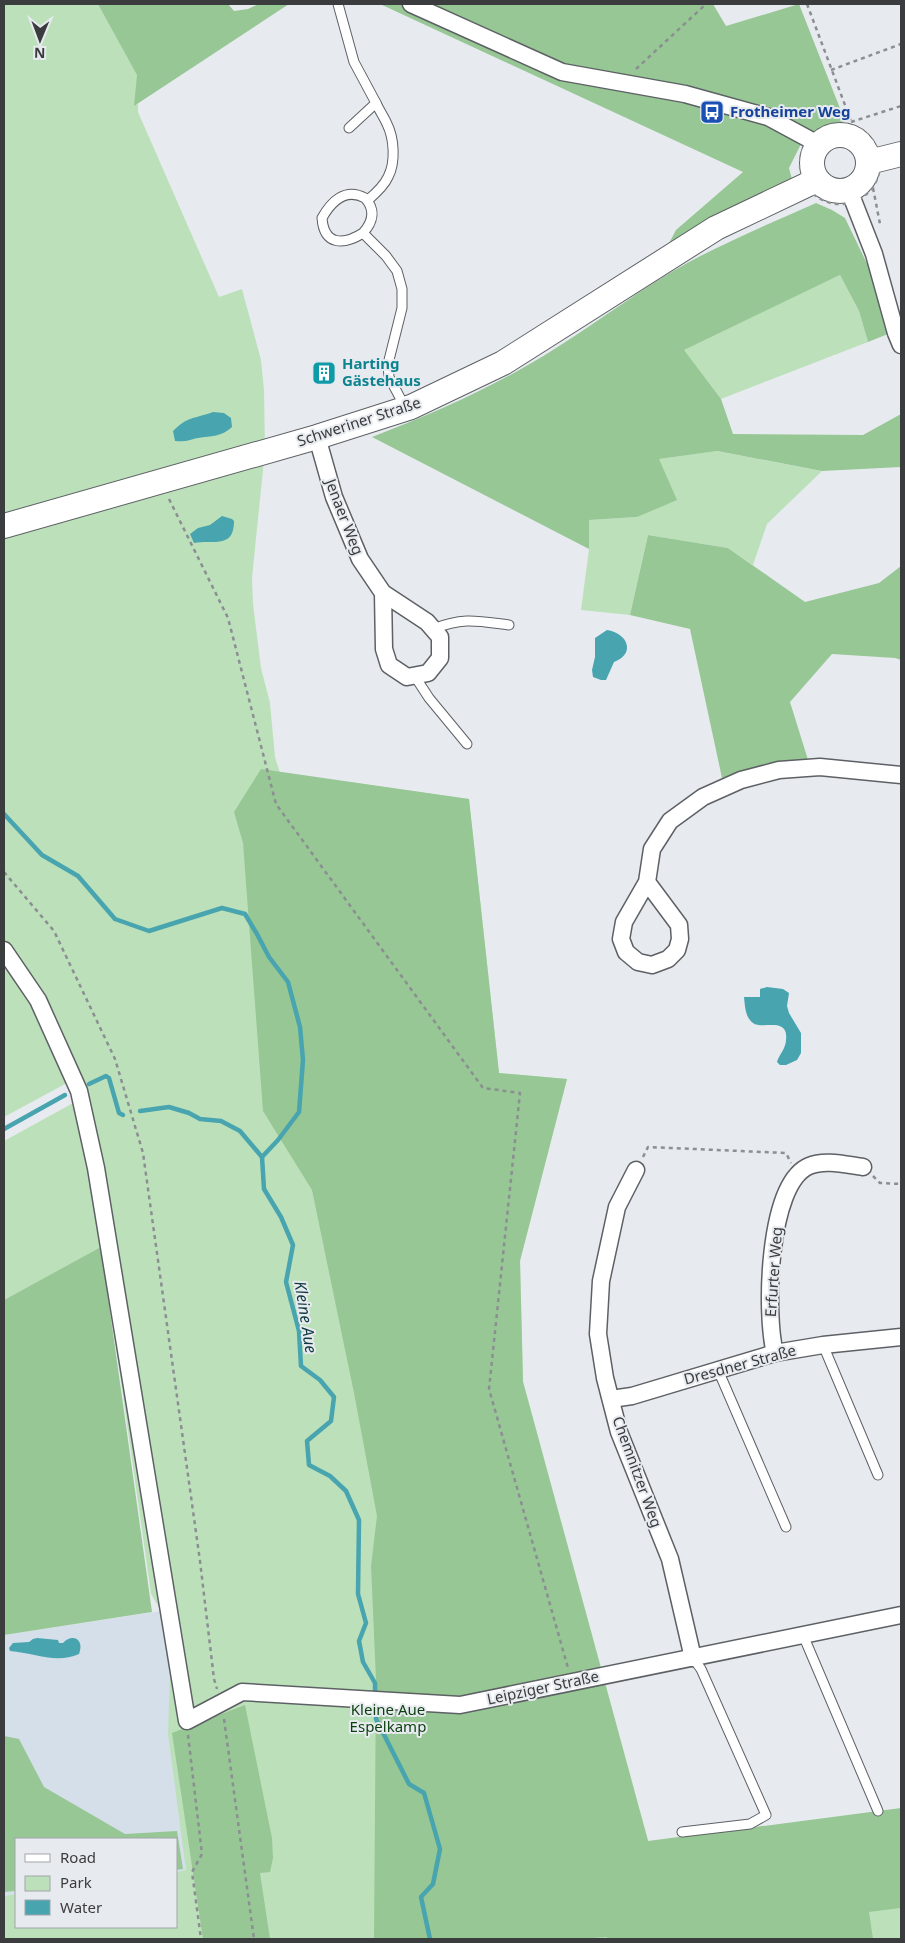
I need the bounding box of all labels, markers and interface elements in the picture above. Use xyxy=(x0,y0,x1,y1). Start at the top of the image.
north arrow xyxy=(15,15,65,65)
text: N xyxy=(34,44,46,63)
bus stop icon: Frotheimer Weg xyxy=(699,99,725,125)
place label: Frotheimer Weg xyxy=(730,101,851,121)
place label: Harting Gästehaus xyxy=(342,353,421,390)
building icon: Harting Gästehaus xyxy=(311,360,337,386)
street label: Schweriner Straße xyxy=(294,392,423,450)
street label: Jenaer Weg xyxy=(321,474,369,558)
street label: Erfurter Weg xyxy=(760,1226,786,1318)
water label: Kleine Aue xyxy=(289,1279,323,1355)
street label: Dresdner Straße xyxy=(681,1339,798,1389)
street label: Chemnitzer Weg xyxy=(609,1413,667,1530)
street label: Leipziger Straße xyxy=(485,1665,601,1709)
park label: Kleine Aue Espelkamp xyxy=(350,1699,426,1736)
legend xyxy=(15,1838,178,1928)
text: Road xyxy=(60,1847,96,1867)
text: Park xyxy=(60,1872,92,1892)
text: Water xyxy=(60,1897,102,1917)

